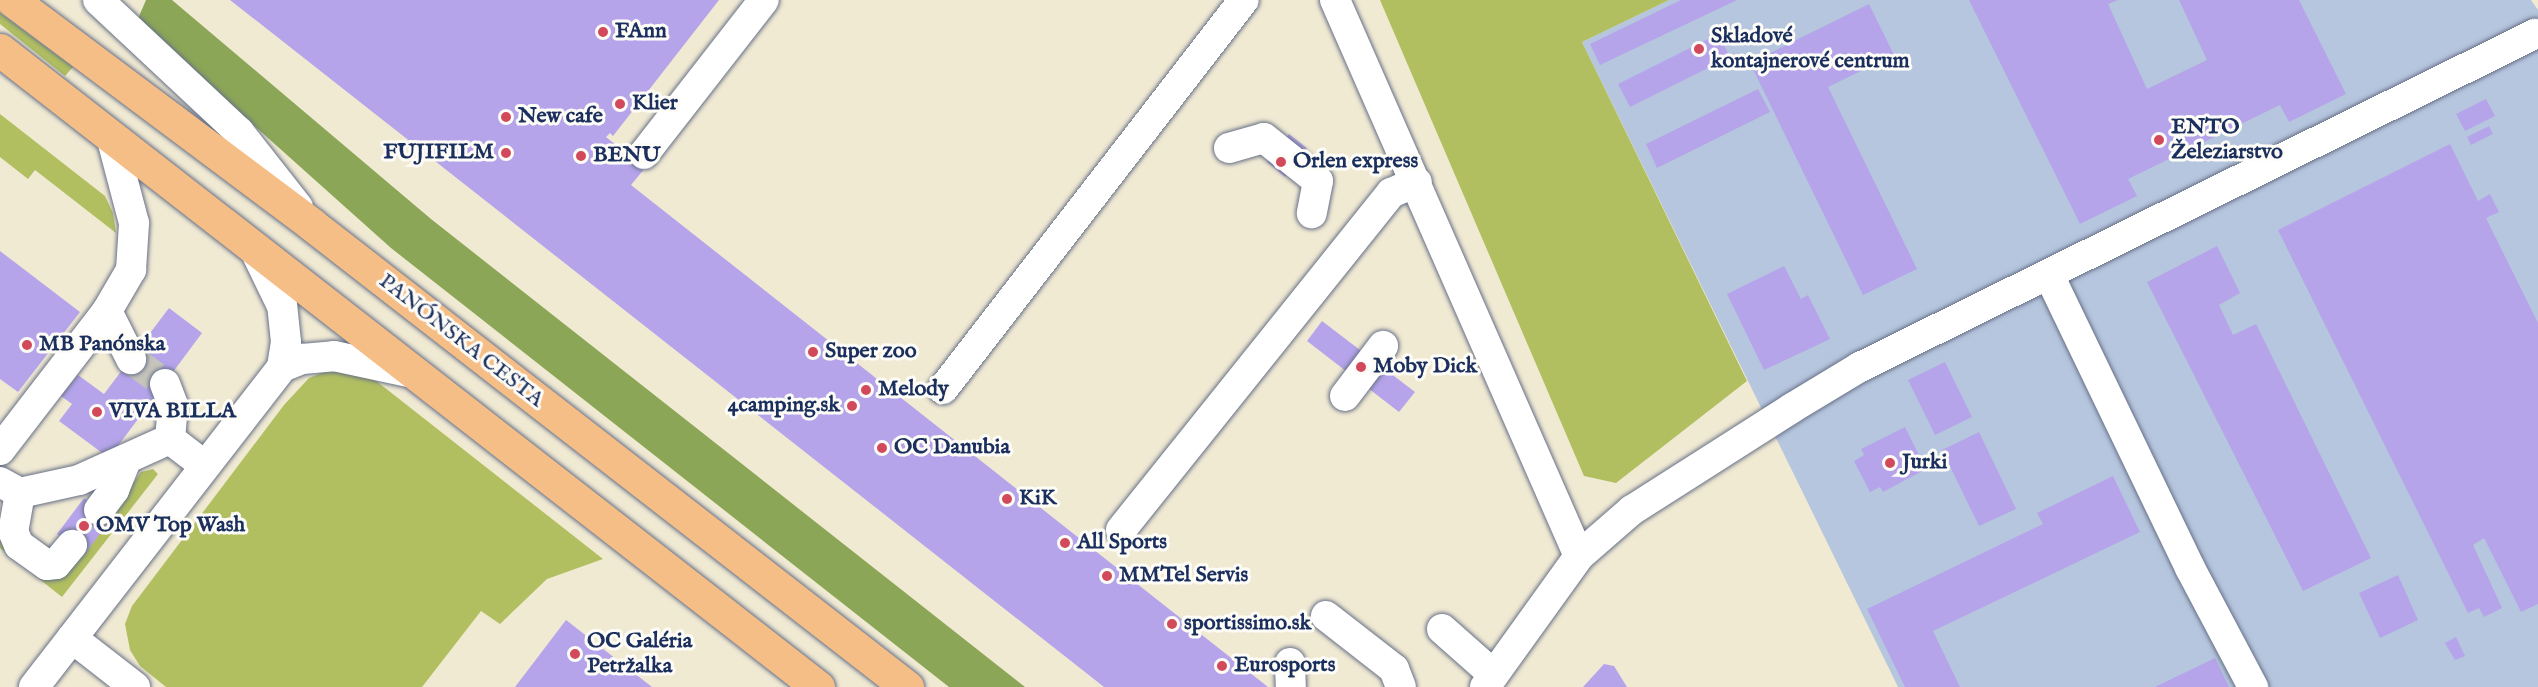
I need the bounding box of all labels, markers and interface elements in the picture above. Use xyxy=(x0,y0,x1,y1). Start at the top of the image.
place label: FAnn xyxy=(615,19,667,45)
place label: Skladové kontajnerové centrum xyxy=(1711,23,1910,74)
marker: FAnn xyxy=(596,25,610,39)
marker: Skladové kontajnerové centrum xyxy=(1692,42,1706,56)
place label: Klier xyxy=(632,91,678,117)
marker: Klier xyxy=(613,97,627,111)
place label: New cafe xyxy=(518,104,603,130)
marker: New cafe xyxy=(499,110,513,124)
place label: ENTO Železiarstvo xyxy=(2171,114,2283,166)
marker: ENTO Železiarstvo xyxy=(2152,133,2166,147)
place label: FUJIFILM xyxy=(383,140,494,166)
place label: BENU xyxy=(593,143,660,169)
marker: FUJIFILM xyxy=(499,146,513,160)
marker: BENU xyxy=(574,149,588,163)
place label: Orlen express xyxy=(1293,149,1418,175)
marker: Orlen express xyxy=(1274,155,1288,169)
street label: PANÓNSKA CESTA xyxy=(373,268,549,414)
place label: MB Panónska xyxy=(39,332,165,358)
marker: MB Panónska xyxy=(20,338,34,352)
place label: Super zoo xyxy=(825,339,916,365)
marker: Super zoo xyxy=(806,345,820,359)
place label: Moby Dick xyxy=(1373,354,1477,380)
marker: Moby Dick xyxy=(1354,360,1368,374)
place label: Melody xyxy=(878,377,949,403)
marker: Melody xyxy=(859,383,873,397)
place label: 4camping.sk xyxy=(728,393,840,419)
place label: VIVA BILLA xyxy=(109,399,236,425)
marker: 4camping.sk xyxy=(845,399,859,413)
marker: VIVA BILLA xyxy=(90,405,104,419)
place label: OC Danubia xyxy=(894,435,1010,461)
marker: OC Danubia xyxy=(875,441,889,455)
place label: Jurki xyxy=(1902,450,1947,476)
marker: Jurki xyxy=(1883,456,1897,470)
place label: KiK xyxy=(1019,486,1057,512)
marker: KiK xyxy=(1000,492,1014,506)
place label: OMV Top Wash xyxy=(96,513,245,539)
marker: OMV Top Wash xyxy=(77,519,91,533)
place label: All Sports xyxy=(1077,530,1167,556)
marker: All Sports xyxy=(1058,536,1072,550)
place label: MMTel Servis xyxy=(1119,563,1248,589)
marker: MMTel Servis xyxy=(1100,569,1114,583)
place label: sportissimo.sk xyxy=(1184,611,1311,637)
marker: sportissimo.sk xyxy=(1165,617,1179,631)
place label: OC Galéria Petržalka xyxy=(587,628,692,680)
marker: OC Galéria Petržalka xyxy=(568,647,582,661)
place label: Eurosports xyxy=(1234,653,1335,679)
marker: Eurosports xyxy=(1215,659,1229,673)

